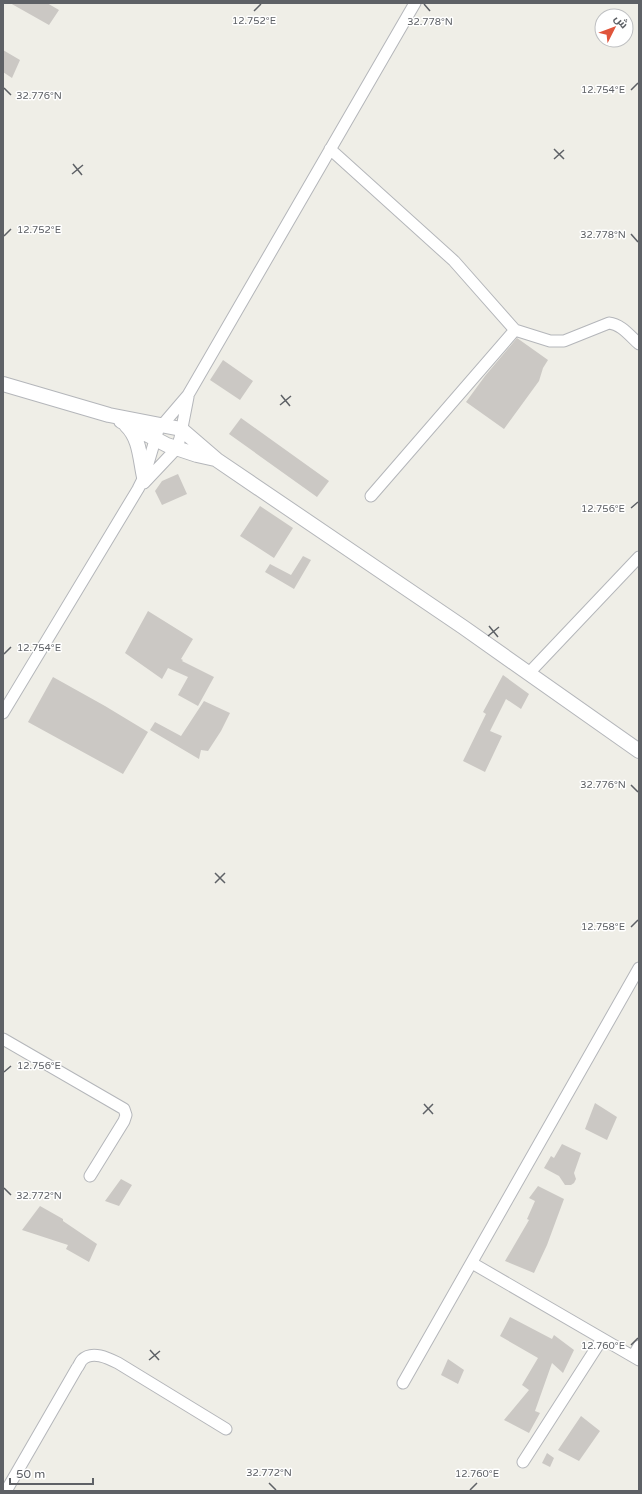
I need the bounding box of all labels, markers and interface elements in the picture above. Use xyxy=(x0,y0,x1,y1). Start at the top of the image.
north arrow xyxy=(594,8,634,48)
text: ش xyxy=(612,12,631,31)
text: 12.752°E xyxy=(232,15,276,27)
text: 32.778°N xyxy=(407,16,453,28)
text: 12.754°E xyxy=(581,84,625,96)
text: 32.776°N xyxy=(16,90,62,102)
text: 12.752°E xyxy=(17,224,61,236)
text: 32.778°N xyxy=(580,229,626,241)
text: 12.756°E xyxy=(581,503,625,515)
text: 12.754°E xyxy=(17,642,61,654)
text: 32.776°N xyxy=(580,779,626,791)
text: 12.758°E xyxy=(581,921,625,933)
text: 12.756°E xyxy=(17,1060,61,1072)
text: 32.772°N xyxy=(16,1190,62,1202)
text: 12.760°E xyxy=(581,1340,625,1352)
scale bar xyxy=(10,1460,93,1486)
text: 50 m xyxy=(16,1467,45,1481)
text: 32.772°N xyxy=(246,1467,292,1479)
text: 12.760°E xyxy=(455,1468,499,1480)

